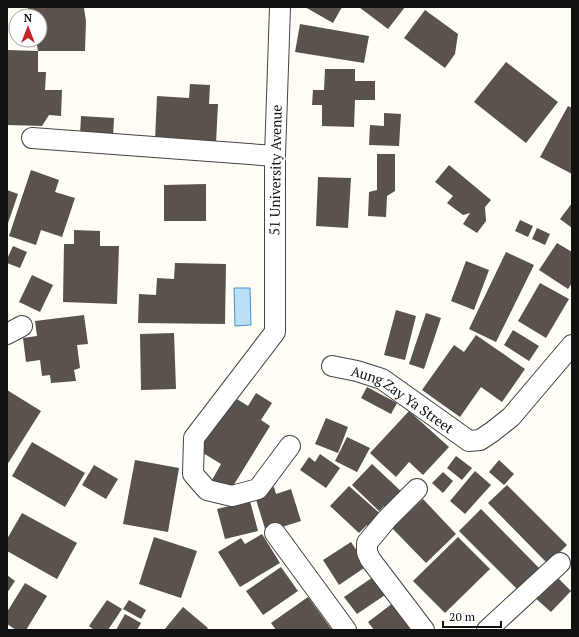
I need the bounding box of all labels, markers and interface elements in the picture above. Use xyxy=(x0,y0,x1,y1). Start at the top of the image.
north arrow xyxy=(8,8,48,48)
text: N xyxy=(24,11,33,25)
street label: 51 University Avenue xyxy=(264,104,286,236)
street label: Aung Zay Ya Street xyxy=(349,361,459,437)
scale bar xyxy=(443,603,501,629)
text: 20 m xyxy=(449,609,476,624)

